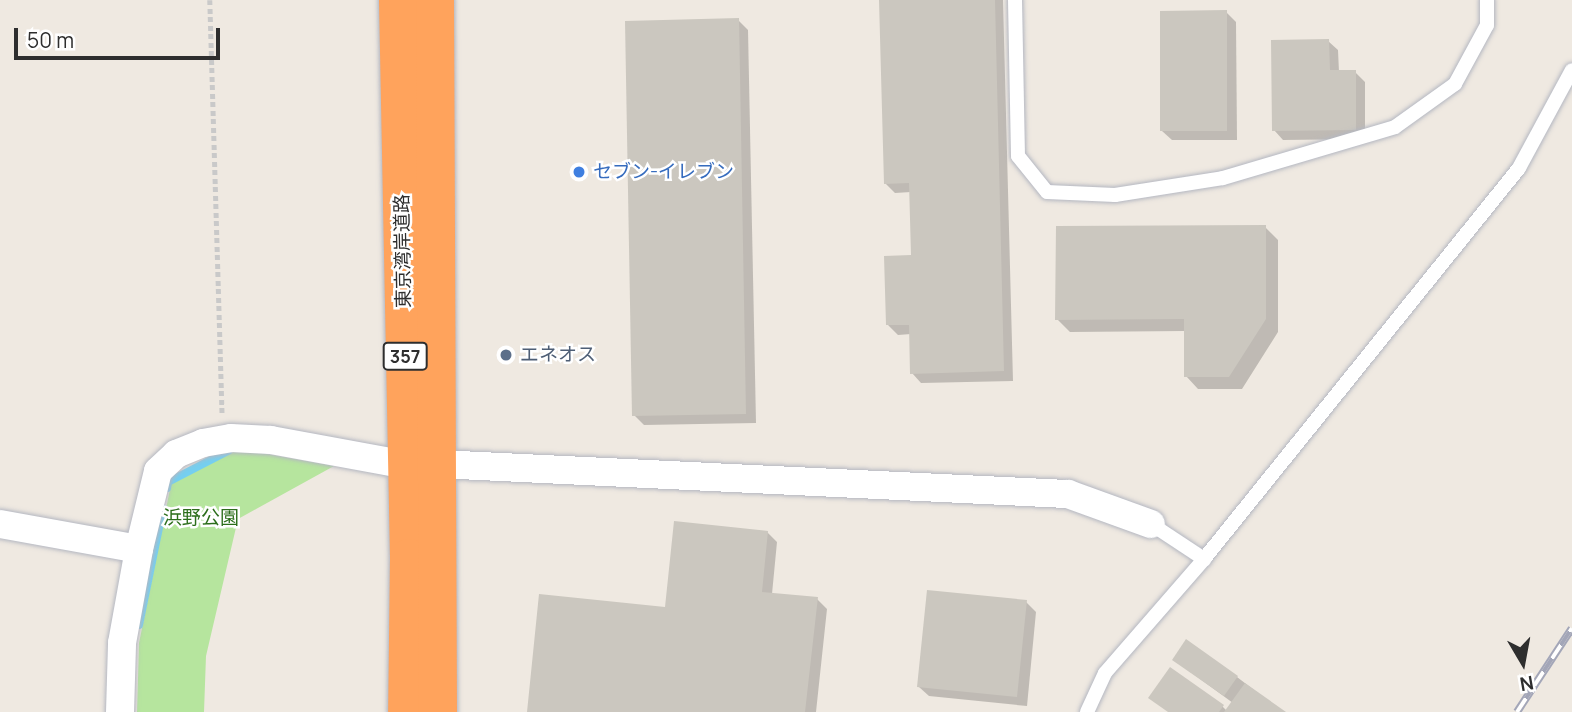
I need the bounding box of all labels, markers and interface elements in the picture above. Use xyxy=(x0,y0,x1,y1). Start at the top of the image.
scale bar xyxy=(18,14,224,58)
text: 50 m xyxy=(27,26,74,54)
place label: セブン-イレブン xyxy=(593,161,734,183)
marker: セブン-イレブン xyxy=(571,164,587,180)
street label: 東京湾岸道路 xyxy=(391,194,415,308)
road number: 357 xyxy=(382,342,428,370)
place label: エネオス xyxy=(520,344,596,366)
marker: エネオス xyxy=(498,347,514,363)
park label: 浜野公園 xyxy=(163,507,239,529)
north arrow xyxy=(1488,628,1558,698)
text: N xyxy=(1518,670,1536,698)

